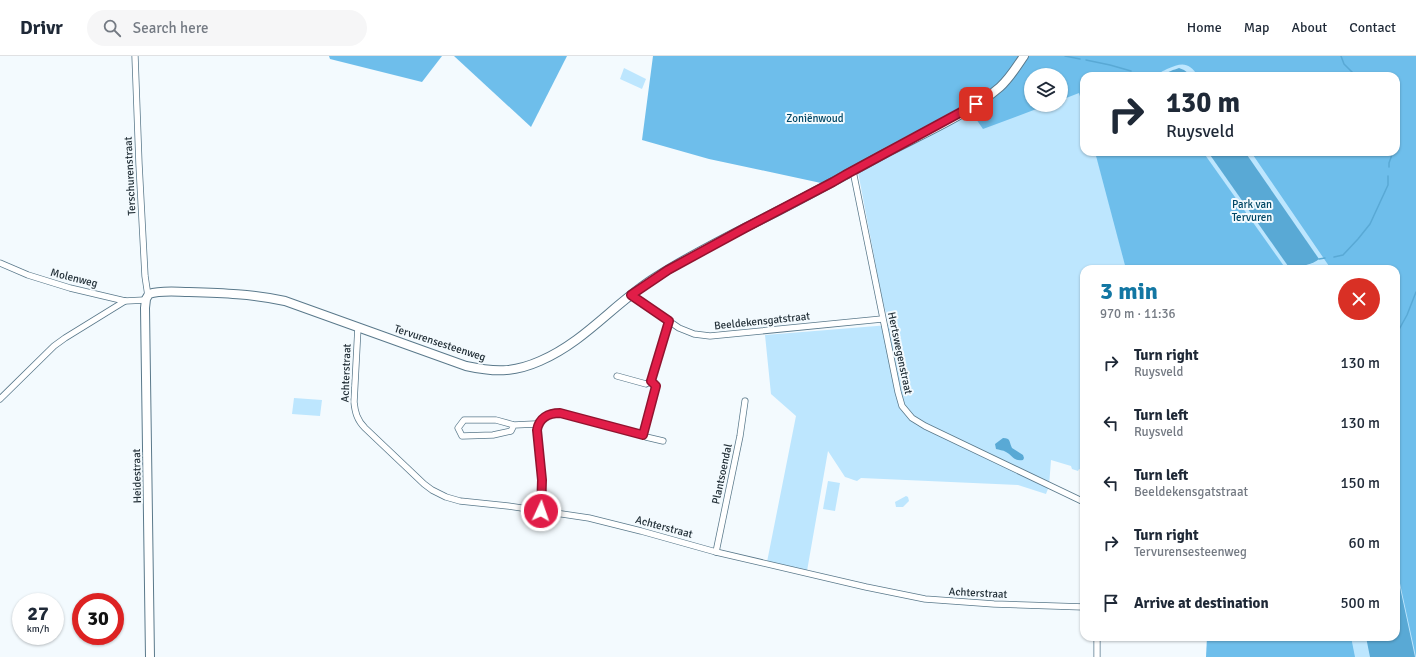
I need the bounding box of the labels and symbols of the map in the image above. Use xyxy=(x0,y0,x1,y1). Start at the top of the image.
pin xyxy=(959,87,993,121)
park label: Zoniënwoud xyxy=(786,112,844,125)
street label: Terschurenstraat xyxy=(121,136,139,216)
park label: Park van Tervuren xyxy=(1232,198,1272,224)
street label: Molenweg xyxy=(49,266,99,290)
street label: Beeldekensgatstraat xyxy=(713,309,811,333)
street label: Hertswegenstraat xyxy=(885,311,915,396)
street label: Tervurensesteenweg xyxy=(393,322,488,364)
street label: Achterstraat xyxy=(338,343,354,403)
street label: Plantsoendal xyxy=(709,443,735,505)
street label: Heidestraat xyxy=(130,448,144,503)
position arrow xyxy=(520,490,562,532)
street label: Achterstraat xyxy=(634,513,694,541)
street label: Achterstraat xyxy=(948,585,1008,601)
speed limit sign: 30 xyxy=(72,593,124,645)

